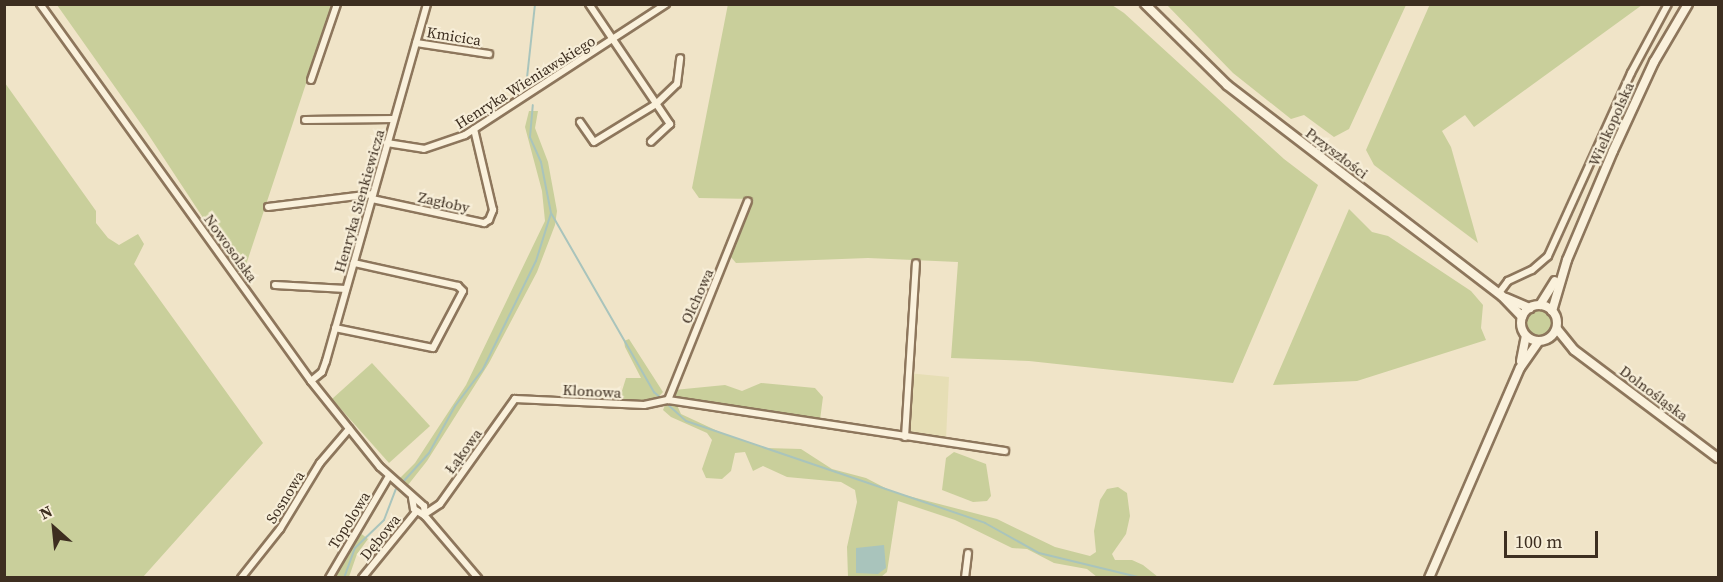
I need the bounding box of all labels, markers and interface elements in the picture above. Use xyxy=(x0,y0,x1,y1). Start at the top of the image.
street label: Kmicica xyxy=(426,23,482,49)
street label: Henryka Wieniawskiego xyxy=(451,31,599,133)
street label: Wielkopolska xyxy=(1584,79,1638,169)
street label: Przyszłości xyxy=(1302,124,1372,182)
street label: Henryka Sienkiewicza xyxy=(330,127,388,275)
street label: Zagłoby xyxy=(417,188,471,216)
street label: Nowosolska xyxy=(200,210,262,286)
street label: Olchowa xyxy=(677,266,717,326)
street label: Dolnośląska xyxy=(1616,361,1692,425)
street label: Klonowa xyxy=(562,380,622,402)
street label: Łąkowa xyxy=(441,425,485,477)
street label: Sosnowa xyxy=(262,467,308,527)
street label: Topolowa xyxy=(324,488,374,552)
north arrow xyxy=(24,498,84,558)
text: N xyxy=(36,500,56,524)
street label: Dębowa xyxy=(356,510,404,564)
scale bar xyxy=(1507,519,1602,557)
text: 100 m xyxy=(1515,529,1562,554)

